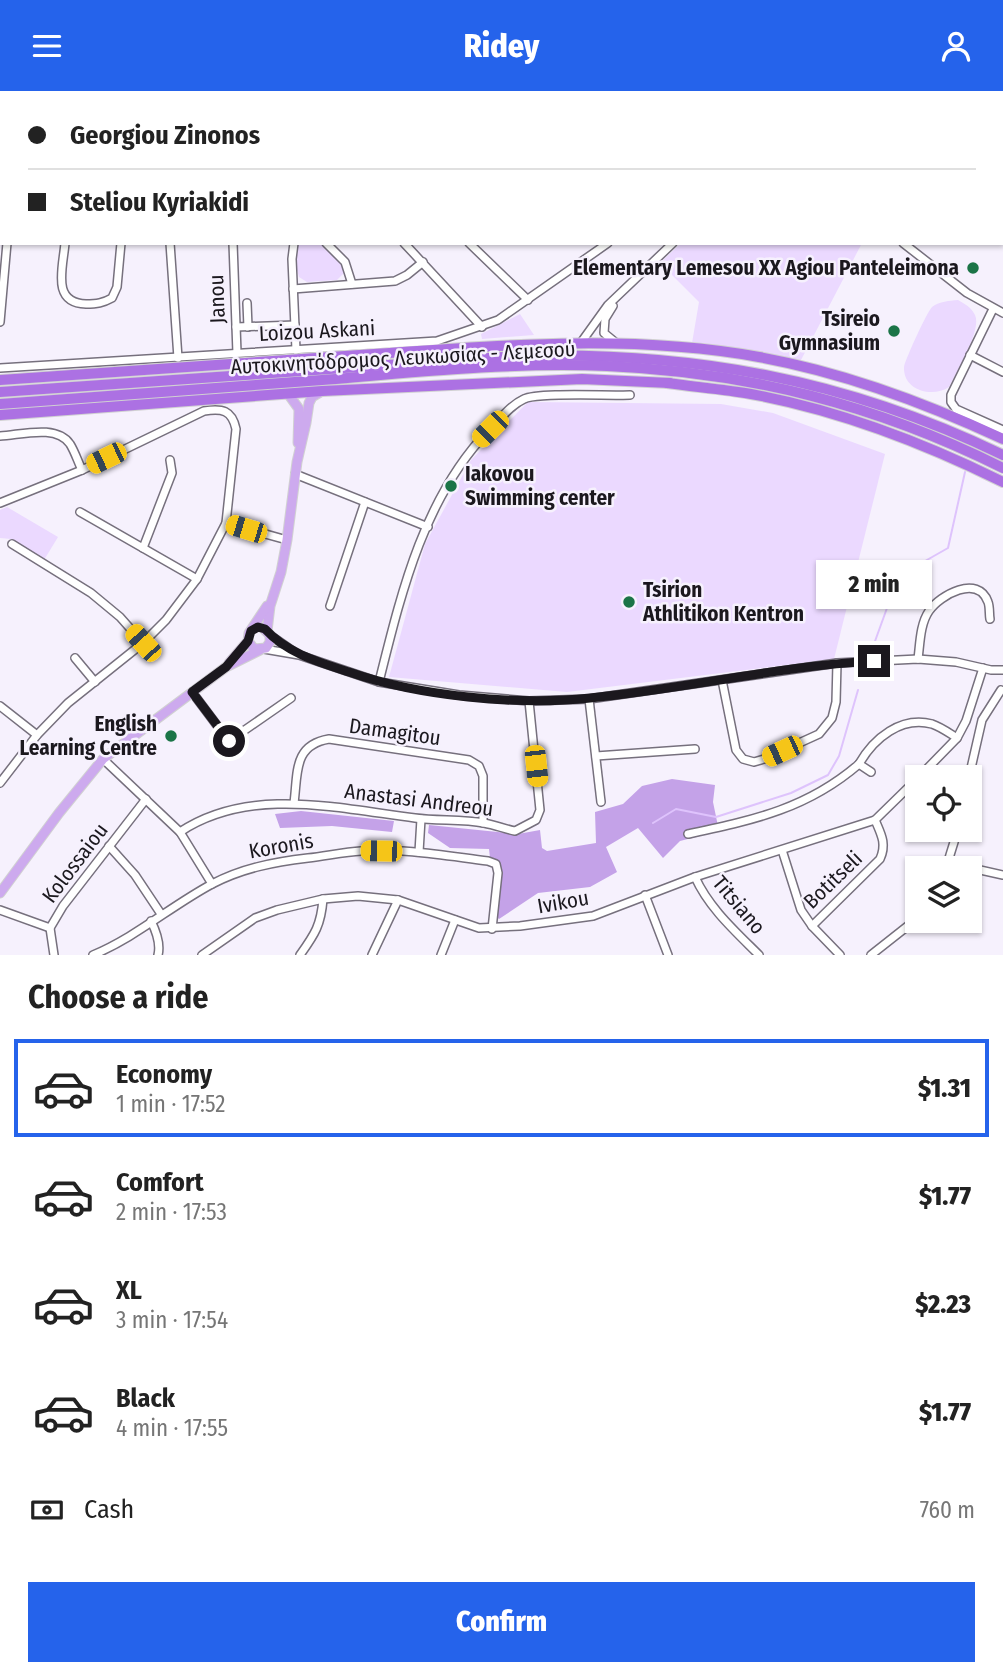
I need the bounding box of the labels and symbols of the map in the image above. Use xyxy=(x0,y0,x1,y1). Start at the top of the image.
place label: Elementary Lemesou XX Agiou Panteleimona xyxy=(573,255,959,281)
marker: Elementary Lemesou XX Agiou Panteleimona xyxy=(965,260,981,276)
street label: Janou xyxy=(203,274,231,324)
place label: Tsireio Gymnasium xyxy=(779,306,880,356)
street label: Loizou Askani xyxy=(258,315,376,347)
marker: Tsireio Gymnasium xyxy=(886,323,902,339)
street label: Αυτοκινητόδρομος Λευκωσίας - Λεμεσού xyxy=(230,336,576,380)
car xyxy=(468,407,513,451)
car xyxy=(83,439,130,477)
place label: Iakovou Swimming center xyxy=(465,461,615,511)
marker: Iakovou Swimming center xyxy=(443,478,459,494)
car xyxy=(223,513,270,545)
callout: 2 min xyxy=(816,559,932,609)
place label: Tsirion Athlitikon Kentron xyxy=(642,577,804,627)
marker: Tsirion Athlitikon Kentron xyxy=(621,594,637,610)
car xyxy=(122,620,165,666)
route end xyxy=(858,645,890,677)
place label: English Learning Centre xyxy=(19,711,157,761)
street label: Damagitou xyxy=(348,713,442,751)
route start xyxy=(213,725,245,757)
marker: English Learning Centre xyxy=(163,728,179,744)
car xyxy=(759,733,806,769)
car xyxy=(524,744,549,788)
street label: Anastasi Andreou xyxy=(343,778,495,822)
street label: Kolossaiou xyxy=(36,818,114,908)
street label: Koronis xyxy=(247,828,315,864)
car xyxy=(360,840,403,862)
street label: Botitseli xyxy=(798,846,868,914)
street label: Titsiano xyxy=(707,870,771,940)
street label: Ivikou xyxy=(535,885,591,919)

